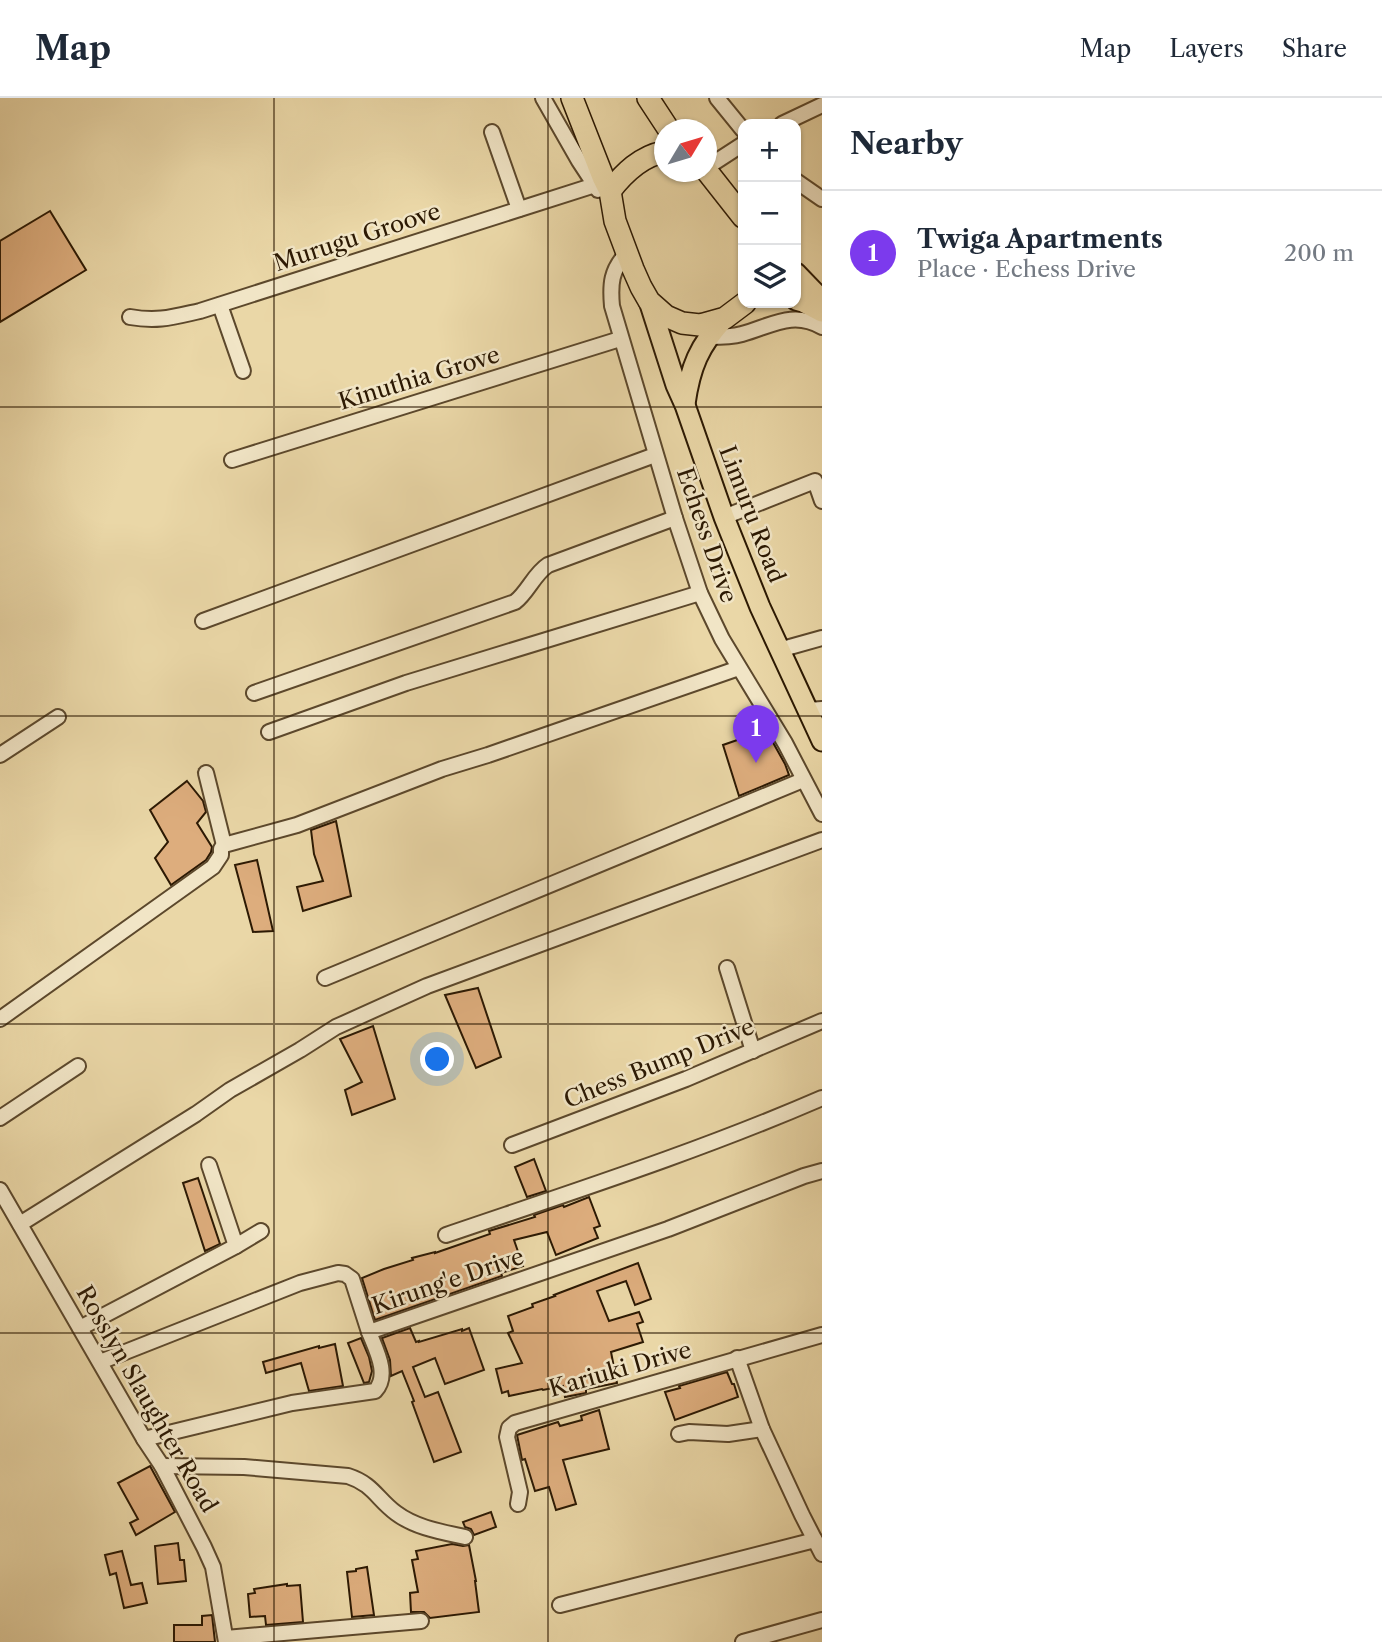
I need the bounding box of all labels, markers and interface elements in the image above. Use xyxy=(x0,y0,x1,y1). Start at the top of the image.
text: Map xyxy=(35,28,111,69)
text: Map xyxy=(1080,34,1131,63)
text: Layers xyxy=(1169,34,1244,63)
text: Share xyxy=(1282,34,1347,63)
north arrow xyxy=(654,119,717,182)
map controls xyxy=(738,119,801,308)
button: + xyxy=(738,119,801,182)
text: Nearby xyxy=(850,125,963,162)
button: − xyxy=(738,182,801,245)
street label: Murugu Groove xyxy=(270,197,444,277)
text: Twiga Apartments xyxy=(917,223,1163,255)
text: 1 xyxy=(868,239,878,267)
text: 200 m xyxy=(1284,239,1354,267)
button: layers xyxy=(738,245,801,308)
text: Place · Echess Drive xyxy=(917,255,1136,283)
street label: Kinuthia Grove xyxy=(335,340,503,416)
street label: Limuru Road xyxy=(713,442,791,586)
street label: Echess Drive xyxy=(671,464,743,606)
pin: 1 xyxy=(733,705,779,763)
street label: Chess Bump Drive xyxy=(560,1012,758,1114)
your location xyxy=(420,1042,454,1076)
street label: Kirung'e Drive xyxy=(368,1242,528,1320)
street label: Rosslyn Slaughter Road xyxy=(71,1281,223,1517)
street label: Kariuki Drive xyxy=(545,1335,695,1403)

